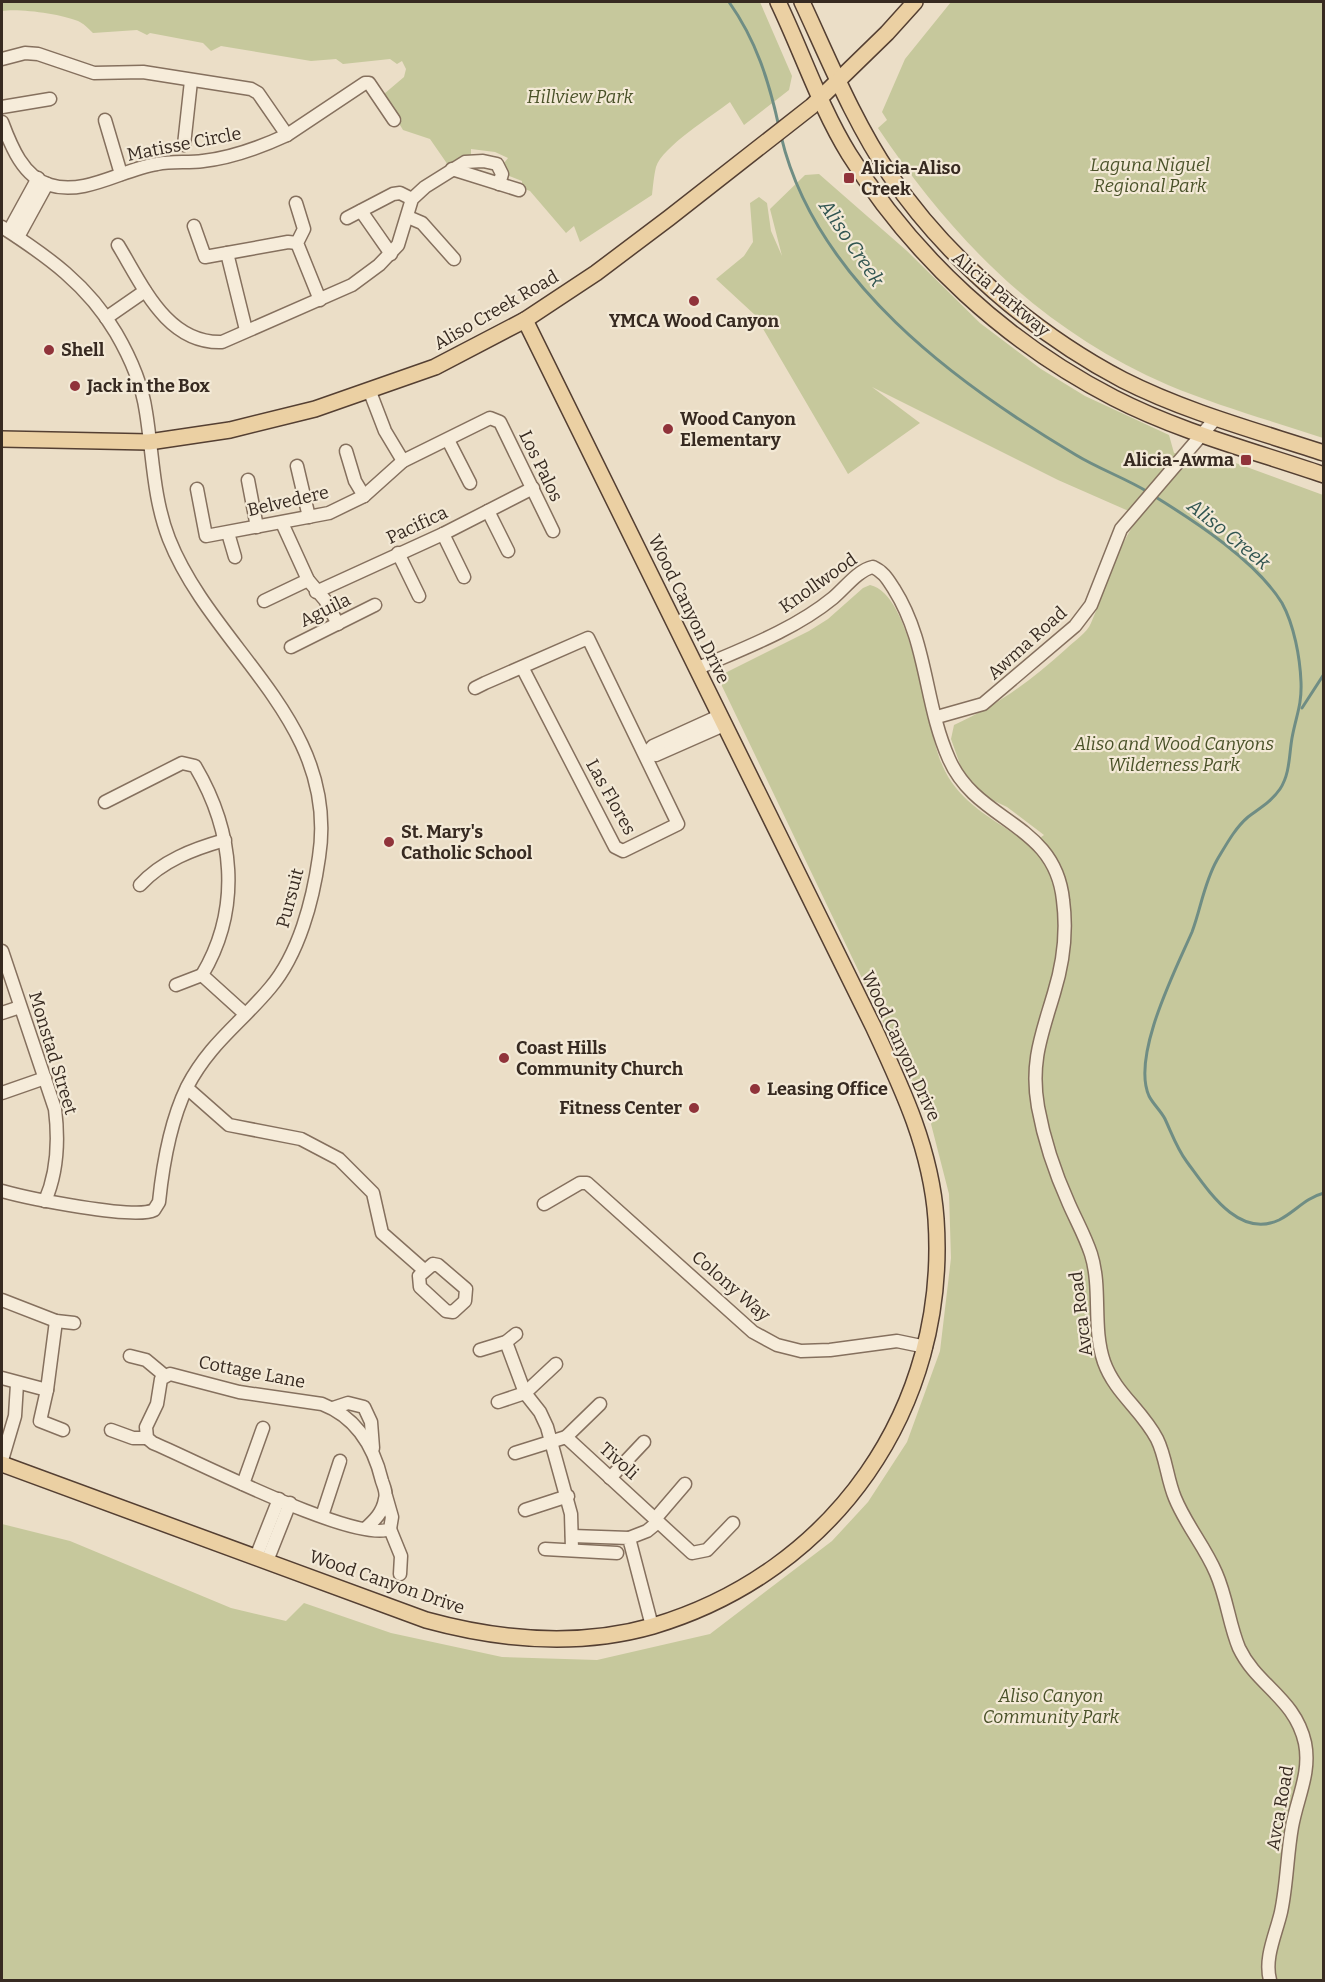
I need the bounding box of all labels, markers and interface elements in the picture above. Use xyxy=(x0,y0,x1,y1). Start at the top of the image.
park label: Hillview Park xyxy=(527,86,633,108)
street label: Matisse Circle xyxy=(125,122,243,166)
park label: Laguna Niguel Regional Park xyxy=(1090,154,1210,197)
place label: Alicia-Aliso Creek xyxy=(861,157,961,200)
marker: Alicia-Aliso Creek xyxy=(842,171,856,185)
water label: Aliso Creek xyxy=(814,194,890,291)
street label: Alicia Parkway xyxy=(947,247,1055,342)
street label: Aliso Creek Road xyxy=(430,265,562,355)
marker: YMCA Wood Canyon xyxy=(687,294,701,308)
place label: YMCA Wood Canyon xyxy=(609,310,780,332)
place label: Shell xyxy=(61,339,105,361)
marker: Shell xyxy=(42,343,56,357)
place label: Jack in the Box xyxy=(86,375,210,397)
marker: Jack in the Box xyxy=(68,379,82,393)
place label: Wood Canyon Elementary xyxy=(680,408,796,451)
marker: Wood Canyon Elementary xyxy=(661,422,675,436)
street label: Los Palos xyxy=(514,427,568,505)
place label: Alicia-Awma xyxy=(1123,449,1234,471)
marker: Alicia-Awma xyxy=(1239,453,1253,467)
street label: Belvedere xyxy=(245,481,331,521)
water label: Aliso Creek xyxy=(1182,493,1275,575)
street label: Pacifica xyxy=(383,501,451,549)
street label: Wood Canyon Drive xyxy=(643,531,735,687)
street label: Knollwood xyxy=(775,548,861,618)
street label: Aguila xyxy=(296,588,354,632)
street label: Awma Road xyxy=(983,601,1071,684)
park label: Aliso and Wood Canyons Wilderness Park xyxy=(1073,733,1274,776)
street label: Las Flores xyxy=(581,755,641,839)
place label: St. Mary's Catholic School xyxy=(401,821,533,864)
marker: St. Mary's Catholic School xyxy=(382,835,396,849)
street label: Pursuit xyxy=(271,865,309,930)
street label: Wood Canyon Drive xyxy=(857,968,945,1124)
street label: Monstad Street xyxy=(24,989,82,1118)
place label: Coast Hills Community Church xyxy=(516,1037,684,1080)
marker: Coast Hills Community Church xyxy=(497,1051,511,1065)
place label: Leasing Office xyxy=(767,1078,888,1100)
marker: Leasing Office xyxy=(748,1082,762,1096)
place label: Fitness Center xyxy=(559,1097,683,1119)
marker: Fitness Center xyxy=(687,1101,701,1115)
street label: Colony Way xyxy=(687,1246,775,1326)
street label: Avca Road xyxy=(1065,1270,1097,1358)
street label: Cottage Lane xyxy=(197,1351,307,1393)
street label: Tivoli xyxy=(595,1438,643,1484)
street label: Wood Canyon Drive xyxy=(306,1545,468,1619)
park label: Aliso Canyon Community Park xyxy=(983,1685,1120,1728)
street label: Avca Road xyxy=(1262,1764,1298,1852)

